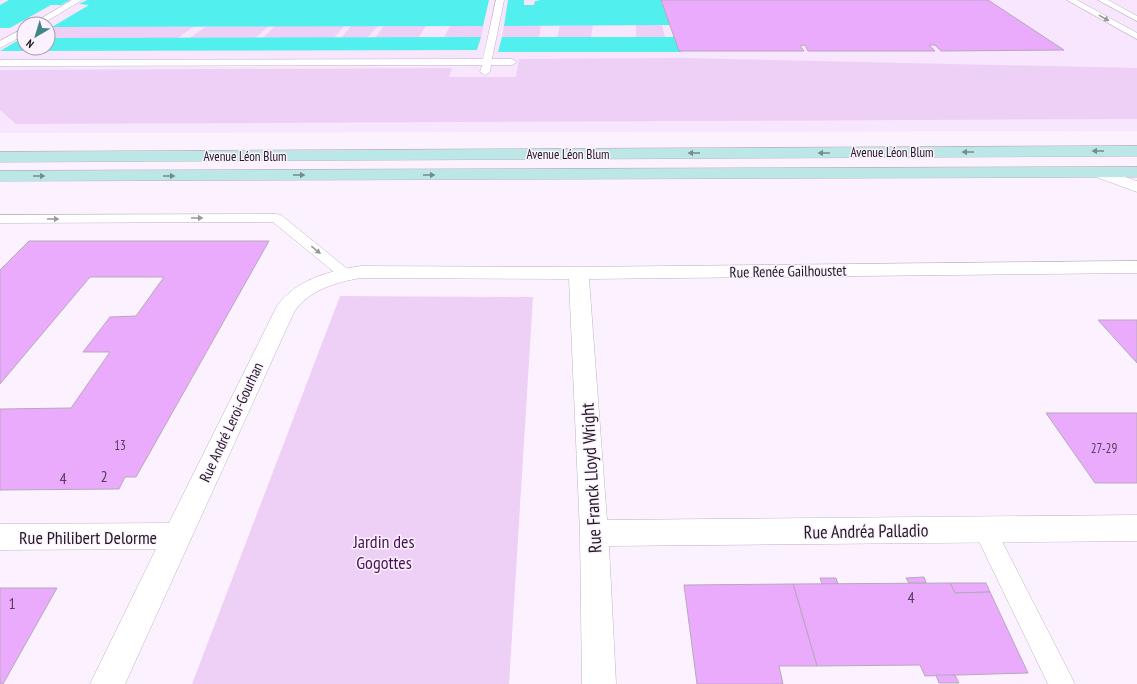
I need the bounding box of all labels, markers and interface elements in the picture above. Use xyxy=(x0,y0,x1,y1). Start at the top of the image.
one-way arrow xyxy=(1098,15,1110,21)
north arrow xyxy=(16,16,56,56)
text: N xyxy=(23,37,36,51)
street label: Avenue Léon Blum xyxy=(850,144,934,161)
street label: Avenue Léon Blum xyxy=(526,146,610,163)
street label: Avenue Léon Blum xyxy=(203,148,287,165)
one-way arrow xyxy=(1091,148,1104,154)
one-way arrow xyxy=(961,149,974,155)
one-way arrow xyxy=(687,150,700,156)
one-way arrow xyxy=(817,150,830,156)
one-way arrow xyxy=(293,172,305,179)
one-way arrow xyxy=(423,172,436,178)
one-way arrow xyxy=(33,173,46,179)
one-way arrow xyxy=(163,173,176,179)
one-way arrow xyxy=(191,215,204,221)
one-way arrow xyxy=(47,216,60,222)
one-way arrow xyxy=(310,246,321,255)
street label: Rue Renée Gailhoustet xyxy=(729,260,847,282)
street label: Rue André Leroi-Gourhan xyxy=(195,359,267,485)
street label: Rue Franck Lloyd Wright xyxy=(576,402,606,554)
house number: 13 xyxy=(114,437,126,454)
house number: 27-29 xyxy=(1091,440,1117,457)
house number: 2 xyxy=(100,466,108,486)
house number: 4 xyxy=(59,468,67,488)
street label: Rue Andréa Palladio xyxy=(803,518,929,544)
street label: Rue Philibert Delorme xyxy=(19,526,157,549)
park label: Jardin des Gogottes xyxy=(352,530,415,574)
house number: 4 xyxy=(907,587,915,607)
house number: 1 xyxy=(8,593,16,613)

